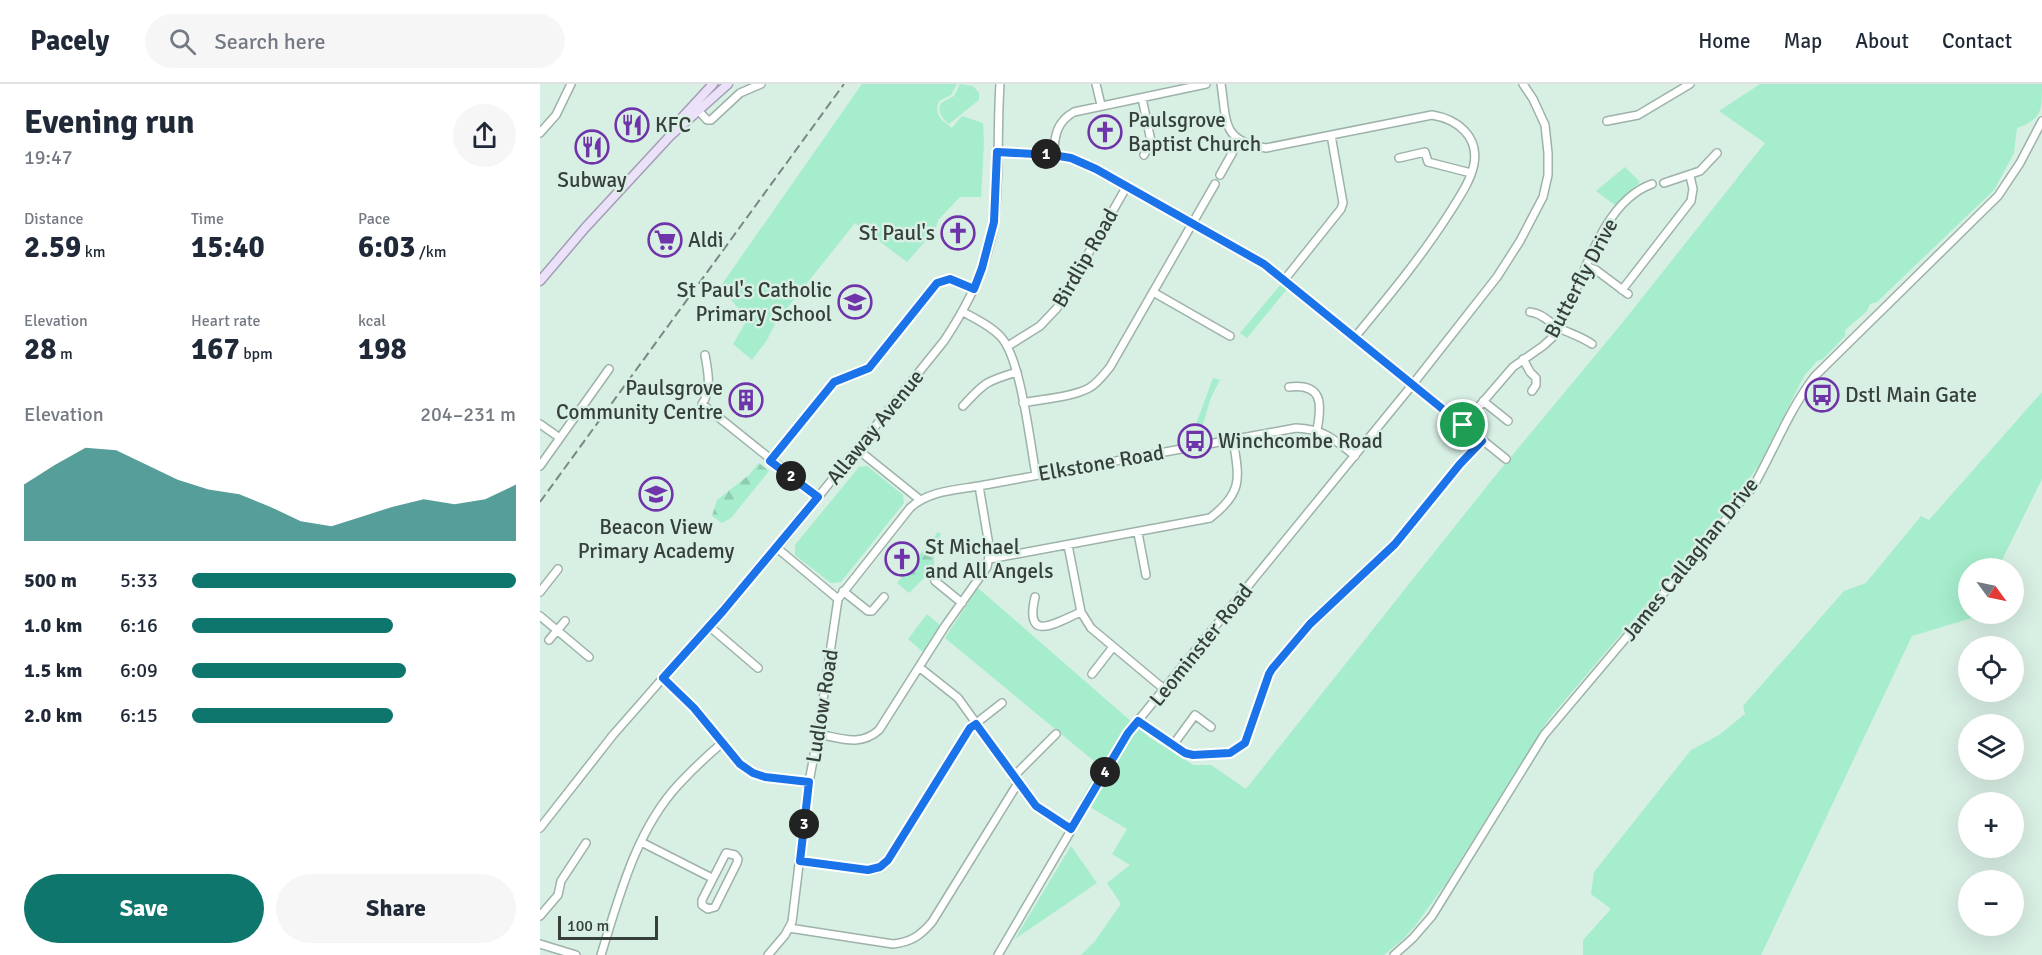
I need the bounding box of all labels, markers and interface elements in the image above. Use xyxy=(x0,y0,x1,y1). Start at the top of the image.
search box xyxy=(145,14,565,68)
text: Pacely xyxy=(30,24,109,58)
icon: search xyxy=(166,25,199,58)
text: Search here xyxy=(214,28,325,55)
text: Home xyxy=(1698,28,1751,54)
text: Map xyxy=(1784,28,1822,54)
text: About xyxy=(1855,28,1909,54)
text: Contact xyxy=(1942,28,2012,54)
text: Evening run xyxy=(24,102,194,143)
button: share xyxy=(453,104,516,167)
restaurant icon: KFC xyxy=(614,107,650,143)
place label: Paulsgrove Baptist Church xyxy=(1128,107,1261,157)
place label: KFC xyxy=(655,112,691,138)
church icon: Paulsgrove Baptist Church xyxy=(1087,114,1123,150)
restaurant icon: Subway xyxy=(574,129,610,165)
pin: 1 xyxy=(1031,139,1061,169)
text: 1 xyxy=(1042,144,1050,164)
text: 19:47 xyxy=(24,145,73,170)
place label: Subway xyxy=(557,167,627,193)
street label: Birdlip Road xyxy=(1046,204,1124,312)
text: Distance xyxy=(24,209,84,229)
text: Time xyxy=(191,209,224,229)
text: Pace xyxy=(358,209,390,229)
street label: Butterfly Drive xyxy=(1539,214,1623,342)
church icon: St Paul's xyxy=(940,215,976,251)
place label: St Paul's xyxy=(859,220,935,246)
supermarket icon: Aldi xyxy=(647,222,683,258)
place label: Aldi xyxy=(688,227,723,253)
text: 2.59 xyxy=(24,229,81,266)
text: 15:40 xyxy=(191,229,265,266)
text: 6:03 xyxy=(358,229,415,266)
text: km xyxy=(81,242,106,262)
text: /km xyxy=(415,242,447,262)
place label: St Paul's Catholic Primary School xyxy=(677,277,832,327)
school or university icon: St Paul's Catholic Primary School xyxy=(837,284,873,320)
text: Elevation xyxy=(24,311,88,331)
text: Heart rate xyxy=(191,311,260,331)
text: kcal xyxy=(358,311,386,331)
text: 28 xyxy=(24,331,56,368)
text: 167 xyxy=(191,331,240,368)
text: 198 xyxy=(358,331,407,368)
text: m xyxy=(56,344,73,364)
text: bpm xyxy=(240,344,273,364)
street label: Allaway Avenue xyxy=(821,364,929,490)
place label: Paulsgrove Community Centre xyxy=(556,375,723,425)
bus stop icon: Dstl Main Gate xyxy=(1804,377,1840,413)
building icon: Paulsgrove Community Centre xyxy=(728,382,764,418)
place label: Dstl Main Gate xyxy=(1845,382,1977,408)
pin xyxy=(1437,399,1488,450)
text: Elevation xyxy=(24,402,104,427)
text: 204–231 m xyxy=(420,402,516,427)
icon: arrive xyxy=(1446,408,1479,441)
bus stop icon: Winchcombe Road xyxy=(1177,423,1213,459)
place label: Winchcombe Road xyxy=(1218,428,1383,454)
street label: Elkstone Road xyxy=(1036,439,1166,487)
pin: 2 xyxy=(776,461,806,491)
text: 2 xyxy=(787,466,795,486)
street label: James Callaghan Drive xyxy=(1616,472,1764,646)
school or university icon: Beacon View Primary Academy xyxy=(638,476,674,512)
place label: Beacon View Primary Academy xyxy=(578,514,734,564)
place label: St Michael and All Angels xyxy=(925,534,1053,584)
church icon: St Michael and All Angels xyxy=(884,541,920,577)
north arrow xyxy=(1958,558,2024,624)
map controls xyxy=(1958,558,2024,936)
text: 500 m xyxy=(24,568,77,593)
text: 5:33 xyxy=(120,568,158,593)
street label: Leominster Road xyxy=(1144,579,1258,711)
text: 1.0 km xyxy=(24,613,82,638)
text: 6:16 xyxy=(120,613,158,638)
button: locate xyxy=(1958,636,2024,702)
street label: Ludlow Road xyxy=(800,647,844,765)
text: 1.5 km xyxy=(24,658,82,683)
text: 6:09 xyxy=(120,658,158,683)
text: 2.0 km xyxy=(24,703,82,728)
text: 6:15 xyxy=(120,703,158,728)
button: layers xyxy=(1958,714,2024,780)
pin: 4 xyxy=(1090,757,1120,787)
text: 4 xyxy=(1101,762,1109,782)
button: + xyxy=(1958,792,2024,858)
pin: 3 xyxy=(789,809,819,839)
text: 3 xyxy=(800,814,808,834)
button: − xyxy=(1958,870,2024,936)
button: Save xyxy=(24,874,264,943)
button: Share xyxy=(276,874,516,943)
scale bar xyxy=(558,913,658,940)
text: 100 m xyxy=(567,916,609,936)

